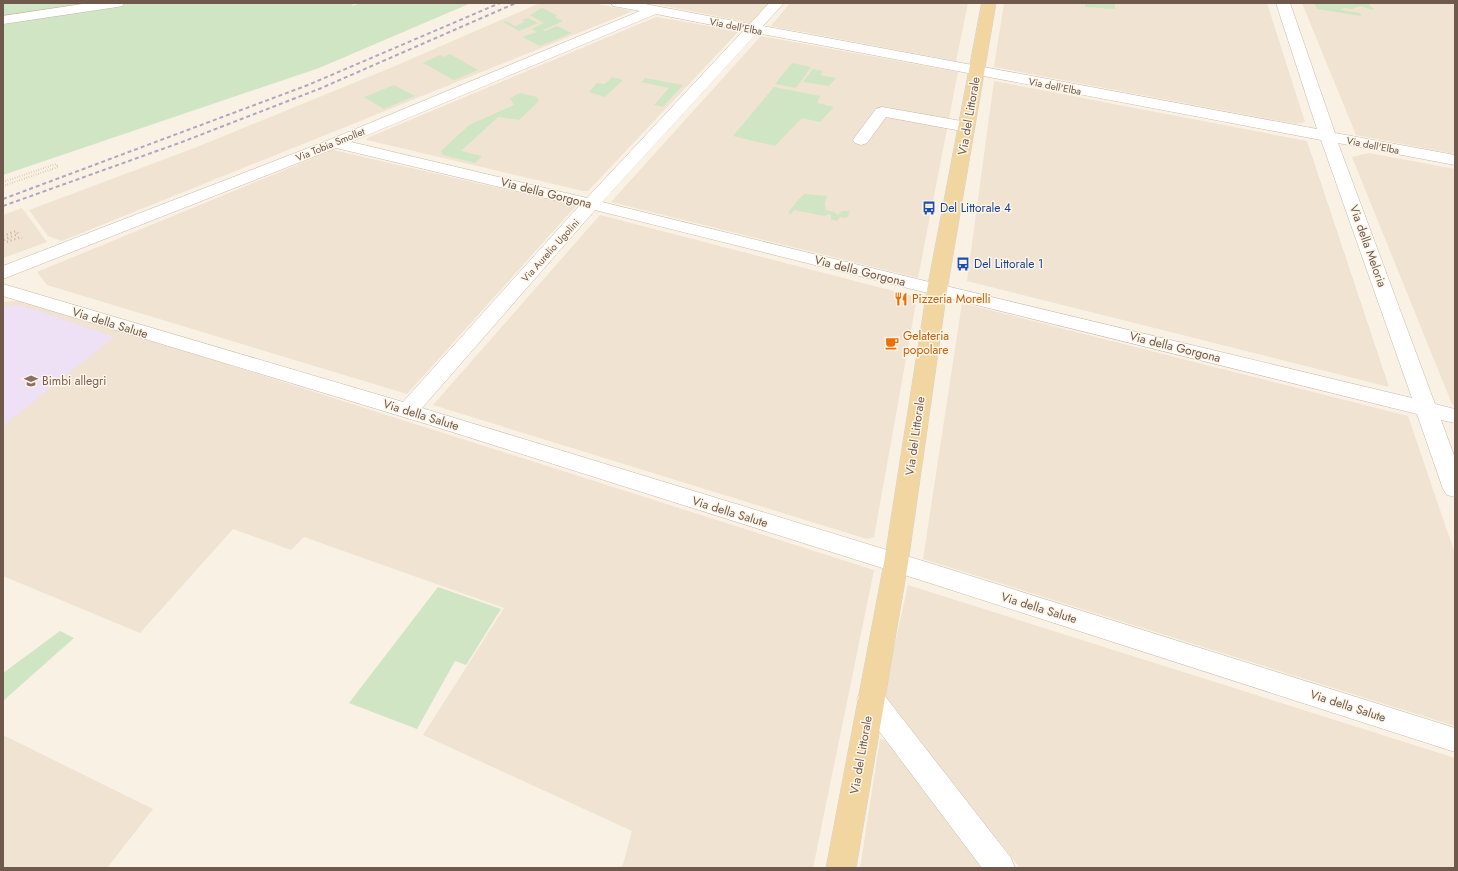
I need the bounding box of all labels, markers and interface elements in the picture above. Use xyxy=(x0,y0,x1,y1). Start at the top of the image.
street label: Via dell'Elba xyxy=(708,14,764,39)
street label: Via dell'Elba xyxy=(1027,74,1083,99)
street label: Via del Littorale xyxy=(953,75,985,157)
street label: Via Tobia Smollet xyxy=(293,124,367,165)
street label: Via dell'Elba xyxy=(1345,133,1401,158)
street label: Via della Gorgona xyxy=(498,173,594,213)
place label: Del Littorale 4 xyxy=(940,199,1011,217)
bus stop icon: Del Littorale 4 xyxy=(921,200,937,216)
street label: Via della Meloria xyxy=(1345,202,1391,290)
street label: Via Aurelio Ugolini xyxy=(518,215,583,285)
street label: Via della Gorgona xyxy=(812,251,908,291)
place label: Del Littorale 1 xyxy=(974,255,1043,273)
bus stop icon: Del Littorale 1 xyxy=(955,256,971,272)
place label: Pizzeria Morelli xyxy=(912,290,991,308)
restaurant icon: Pizzeria Morelli xyxy=(893,291,909,307)
street label: Via della Salute xyxy=(70,303,150,343)
place label: Gelateria popolare xyxy=(903,327,949,359)
street label: Via della Gorgona xyxy=(1127,327,1223,367)
cafe icon: Gelateria popolare xyxy=(884,335,900,351)
place label: Bimbi allegri xyxy=(42,372,106,390)
school or university icon: Bimbi allegri xyxy=(23,373,39,389)
street label: Via della Salute xyxy=(381,395,461,435)
street label: Via del Littorale xyxy=(901,395,929,477)
street label: Via della Salute xyxy=(690,492,770,532)
street label: Via della Salute xyxy=(999,588,1079,628)
street label: Via della Salute xyxy=(1308,685,1388,727)
street label: Via del Littorale xyxy=(845,714,877,796)

